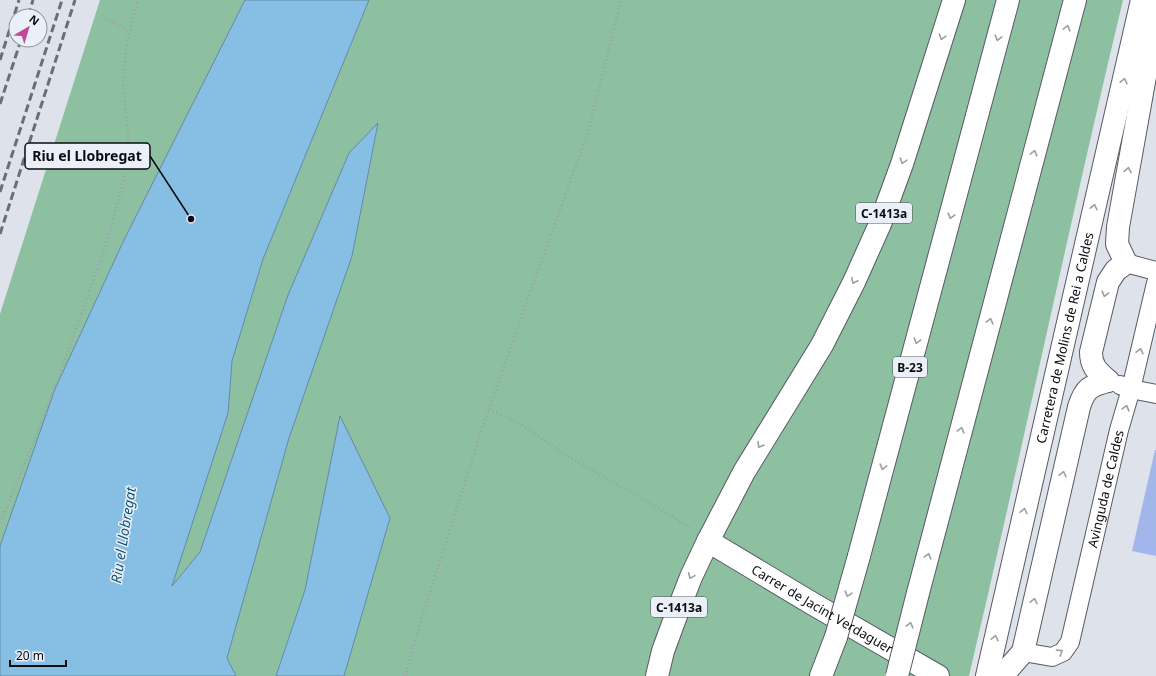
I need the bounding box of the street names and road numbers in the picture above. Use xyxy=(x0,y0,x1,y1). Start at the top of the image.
road number: C-1413a xyxy=(856,203,912,223)
street label: Carretera de Molins de Rei a Caldes xyxy=(1032,230,1097,445)
road number: B-23 xyxy=(893,357,927,377)
street label: Avinguda de Caldes xyxy=(1083,428,1128,549)
street label: Carrer de Jacint Verdaguer xyxy=(748,560,897,658)
road number: C-1413a xyxy=(651,597,707,617)

